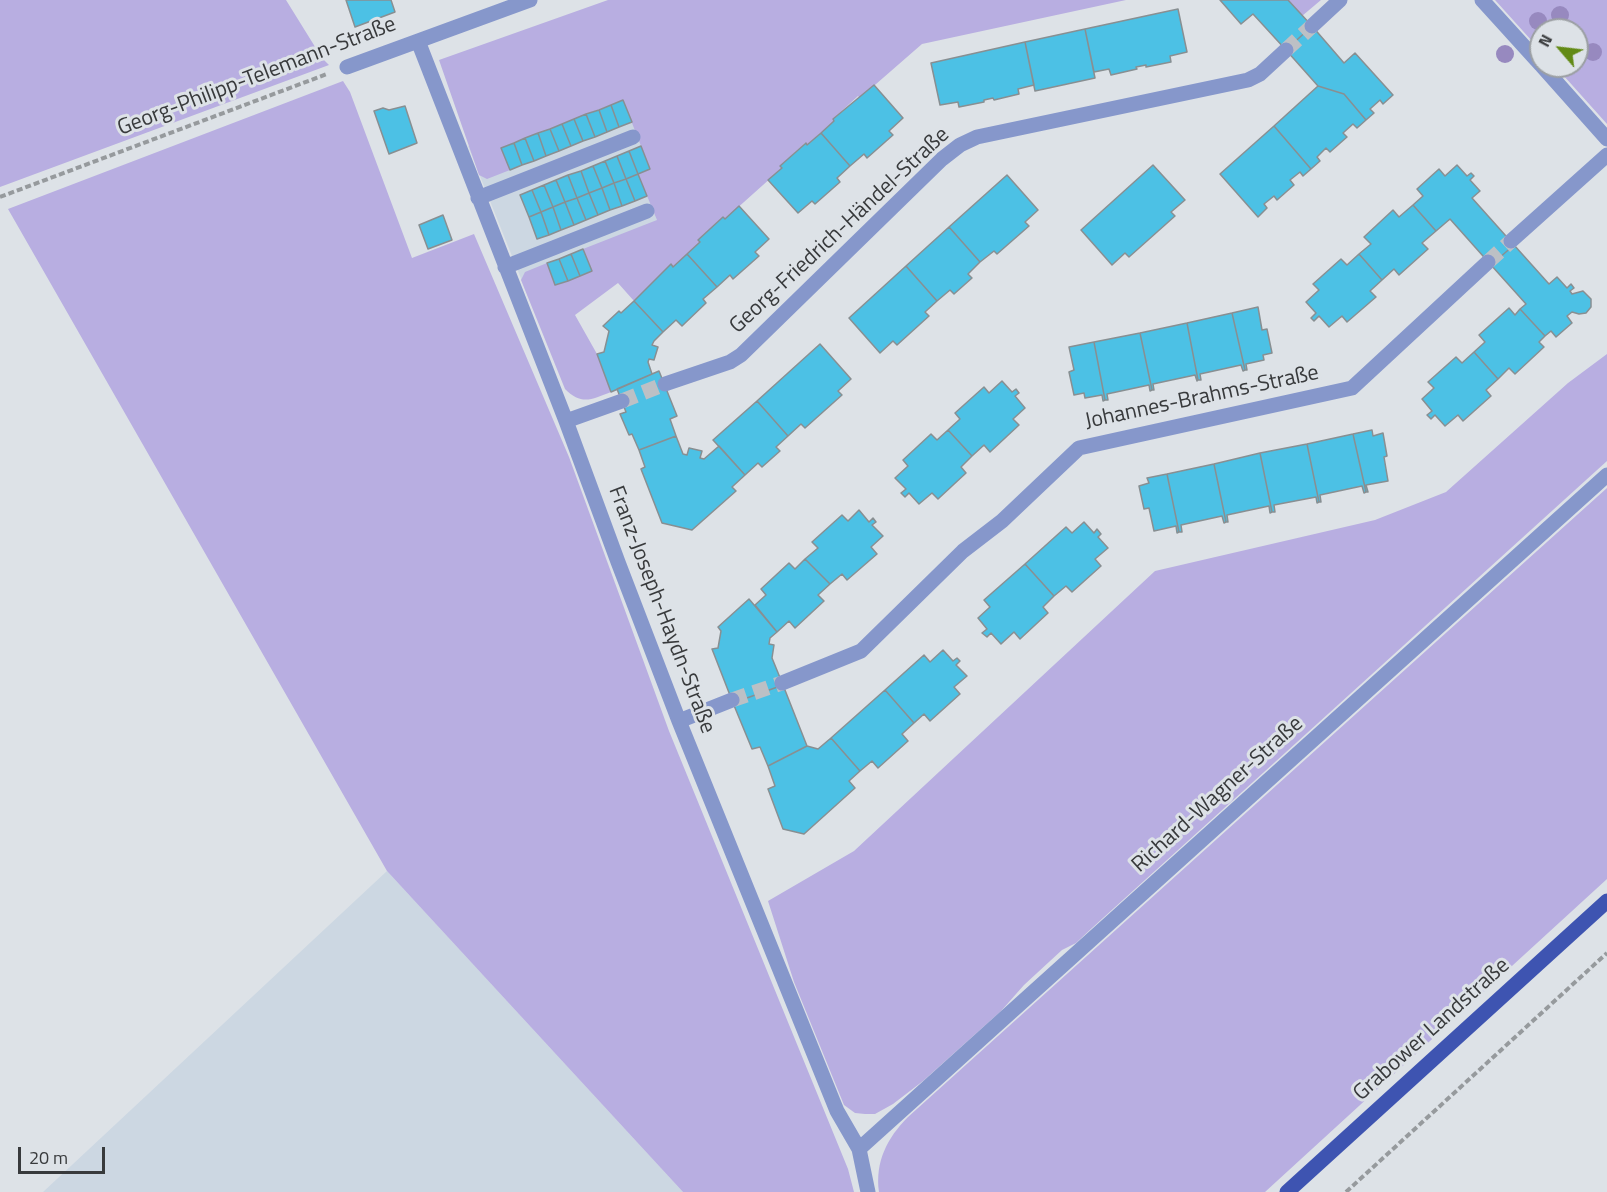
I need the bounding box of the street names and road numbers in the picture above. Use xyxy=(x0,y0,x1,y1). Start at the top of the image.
street label: Georg-Philipp-Telemann-Straße xyxy=(114,12,400,142)
street label: Georg-Friedrich-Händel-Straße xyxy=(725,122,955,340)
street label: Johannes-Brahms-Straße xyxy=(1083,360,1321,436)
street label: Franz-Joseph-Haydn-Straße xyxy=(602,483,720,737)
street label: Richard-Wagner-Straße xyxy=(1127,711,1309,879)
street label: Grabower Landstraße xyxy=(1349,953,1515,1107)

